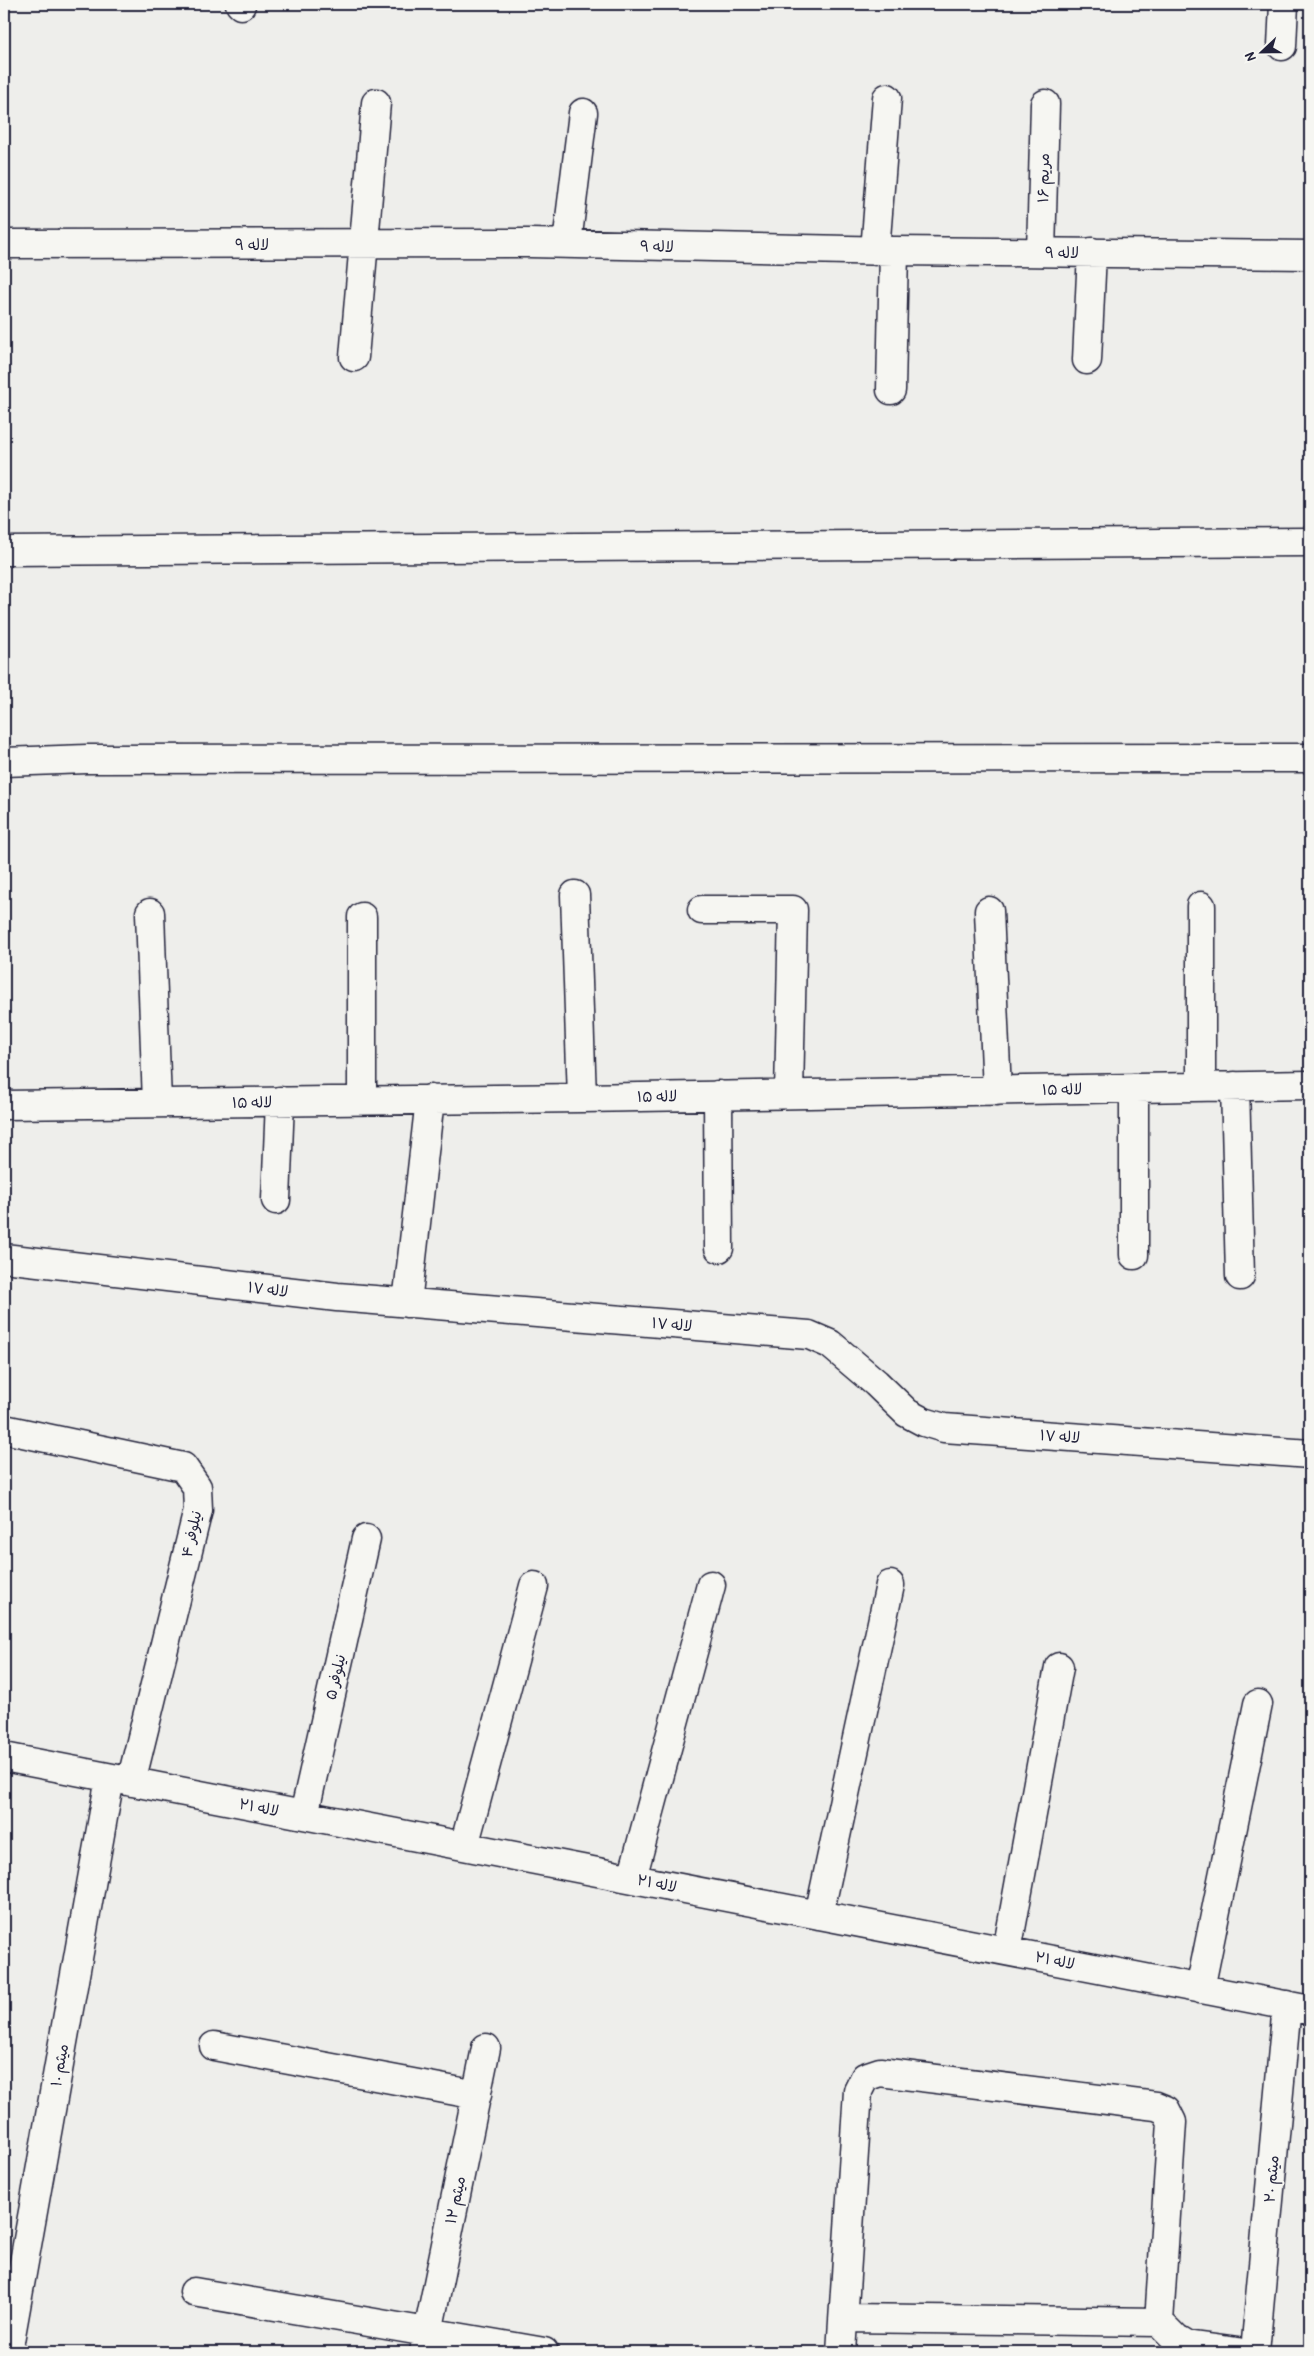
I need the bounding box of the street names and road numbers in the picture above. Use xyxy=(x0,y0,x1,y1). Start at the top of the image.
street label: مریم ۱۶ xyxy=(1032,153,1056,203)
street label: لاله ۹ xyxy=(235,234,269,255)
street label: لاله ۹ xyxy=(640,235,674,257)
street label: لاله ۹ xyxy=(1045,242,1079,263)
street label: لاله ۱۵ xyxy=(1042,1078,1082,1100)
street label: لاله ۱۵ xyxy=(637,1085,677,1107)
street label: لاله ۱۵ xyxy=(232,1091,272,1113)
street label: لاله ۱۷ xyxy=(247,1276,289,1302)
street label: لاله ۱۷ xyxy=(651,1312,693,1336)
street label: لاله ۱۷ xyxy=(1039,1424,1081,1448)
street label: نیلوفر ۴ xyxy=(176,1509,206,1559)
street label: نیلوفر ۵ xyxy=(320,1652,350,1702)
street label: لاله ۲۱ xyxy=(237,1793,281,1821)
street label: لاله ۲۱ xyxy=(635,1869,679,1897)
street label: لاله ۲۱ xyxy=(1033,1946,1077,1974)
street label: میثم ۱۰ xyxy=(45,2042,75,2088)
street label: میثم ۲۰ xyxy=(1258,2154,1286,2204)
street label: میثم ۱۲ xyxy=(440,2174,472,2226)

